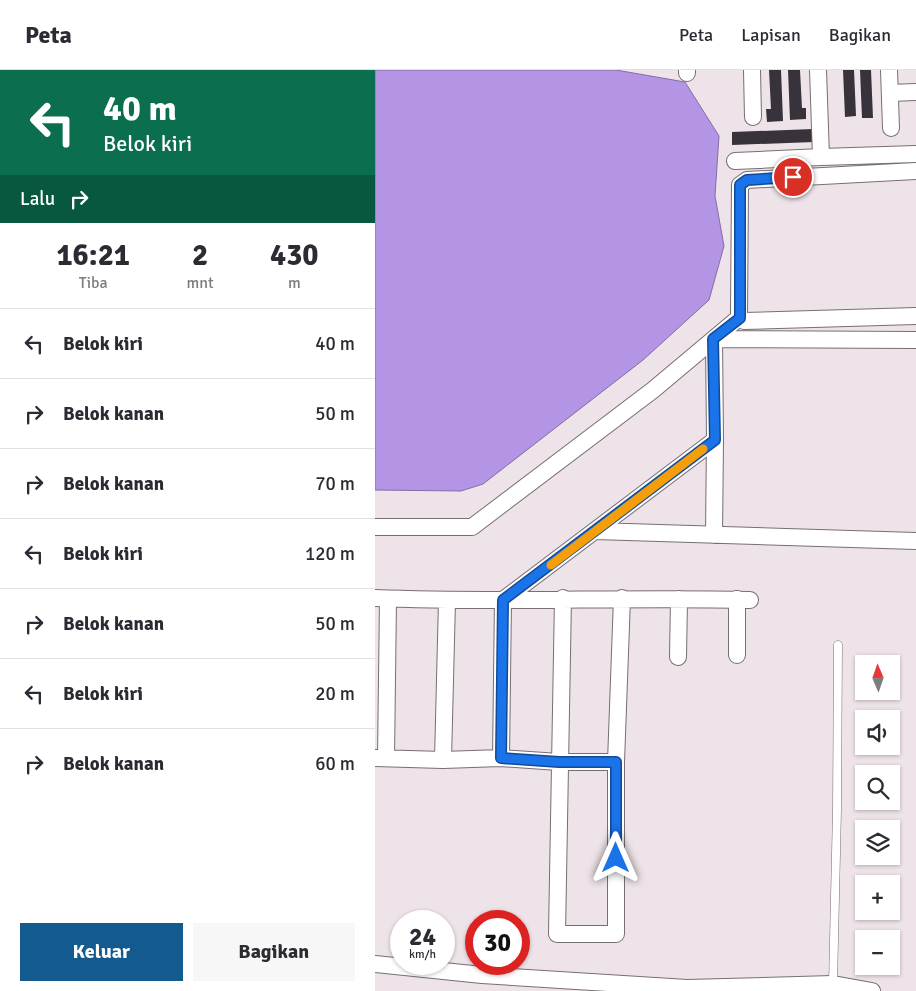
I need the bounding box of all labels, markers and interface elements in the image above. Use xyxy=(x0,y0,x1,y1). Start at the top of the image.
text: Peta xyxy=(25,20,72,50)
text: Peta xyxy=(679,24,713,46)
text: Lapisan xyxy=(741,24,801,46)
text: Bagikan xyxy=(829,24,891,46)
text: 40 m xyxy=(103,87,177,130)
icon: left xyxy=(20,90,85,155)
text: Belok kiri xyxy=(103,130,192,157)
pin xyxy=(772,156,814,198)
icon: arrive xyxy=(779,163,807,191)
icon: right xyxy=(65,185,93,213)
text: Lalu xyxy=(20,187,55,211)
text: 16:21 xyxy=(56,237,130,274)
text: 2 xyxy=(192,237,208,274)
text: 430 xyxy=(270,237,319,274)
text: Tiba xyxy=(79,273,108,293)
text: mnt xyxy=(186,273,214,293)
text: m xyxy=(288,273,301,293)
icon: left xyxy=(20,330,48,358)
text: Belok kiri xyxy=(63,332,143,356)
text: 40 m xyxy=(315,332,355,356)
icon: right xyxy=(20,400,48,428)
text: Belok kanan xyxy=(63,402,164,426)
text: 50 m xyxy=(315,402,355,426)
icon: right xyxy=(20,470,48,498)
text: Belok kanan xyxy=(63,472,164,496)
text: 70 m xyxy=(315,472,355,496)
icon: left xyxy=(20,540,48,568)
text: Belok kiri xyxy=(63,542,143,566)
text: 120 m xyxy=(305,542,355,566)
icon: right xyxy=(20,610,48,638)
text: Belok kanan xyxy=(63,612,164,636)
text: 50 m xyxy=(315,612,355,636)
north arrow xyxy=(855,655,900,700)
map controls xyxy=(855,655,900,975)
icon: left xyxy=(20,680,48,708)
text: Belok kiri xyxy=(63,682,143,706)
text: 20 m xyxy=(315,682,355,706)
button: sound xyxy=(855,710,900,755)
icon: right xyxy=(20,750,48,778)
text: Belok kanan xyxy=(63,752,164,776)
text: 60 m xyxy=(315,752,355,776)
button: search xyxy=(855,765,900,810)
button: layers xyxy=(855,820,900,865)
position arrow xyxy=(589,831,641,883)
button: + xyxy=(855,875,900,920)
speed limit sign: 30 xyxy=(465,910,530,975)
text: 24 xyxy=(409,921,436,952)
button: Keluar xyxy=(20,923,183,981)
button: Bagikan xyxy=(193,923,355,981)
button: − xyxy=(855,930,900,975)
text: km/h xyxy=(409,947,436,962)

